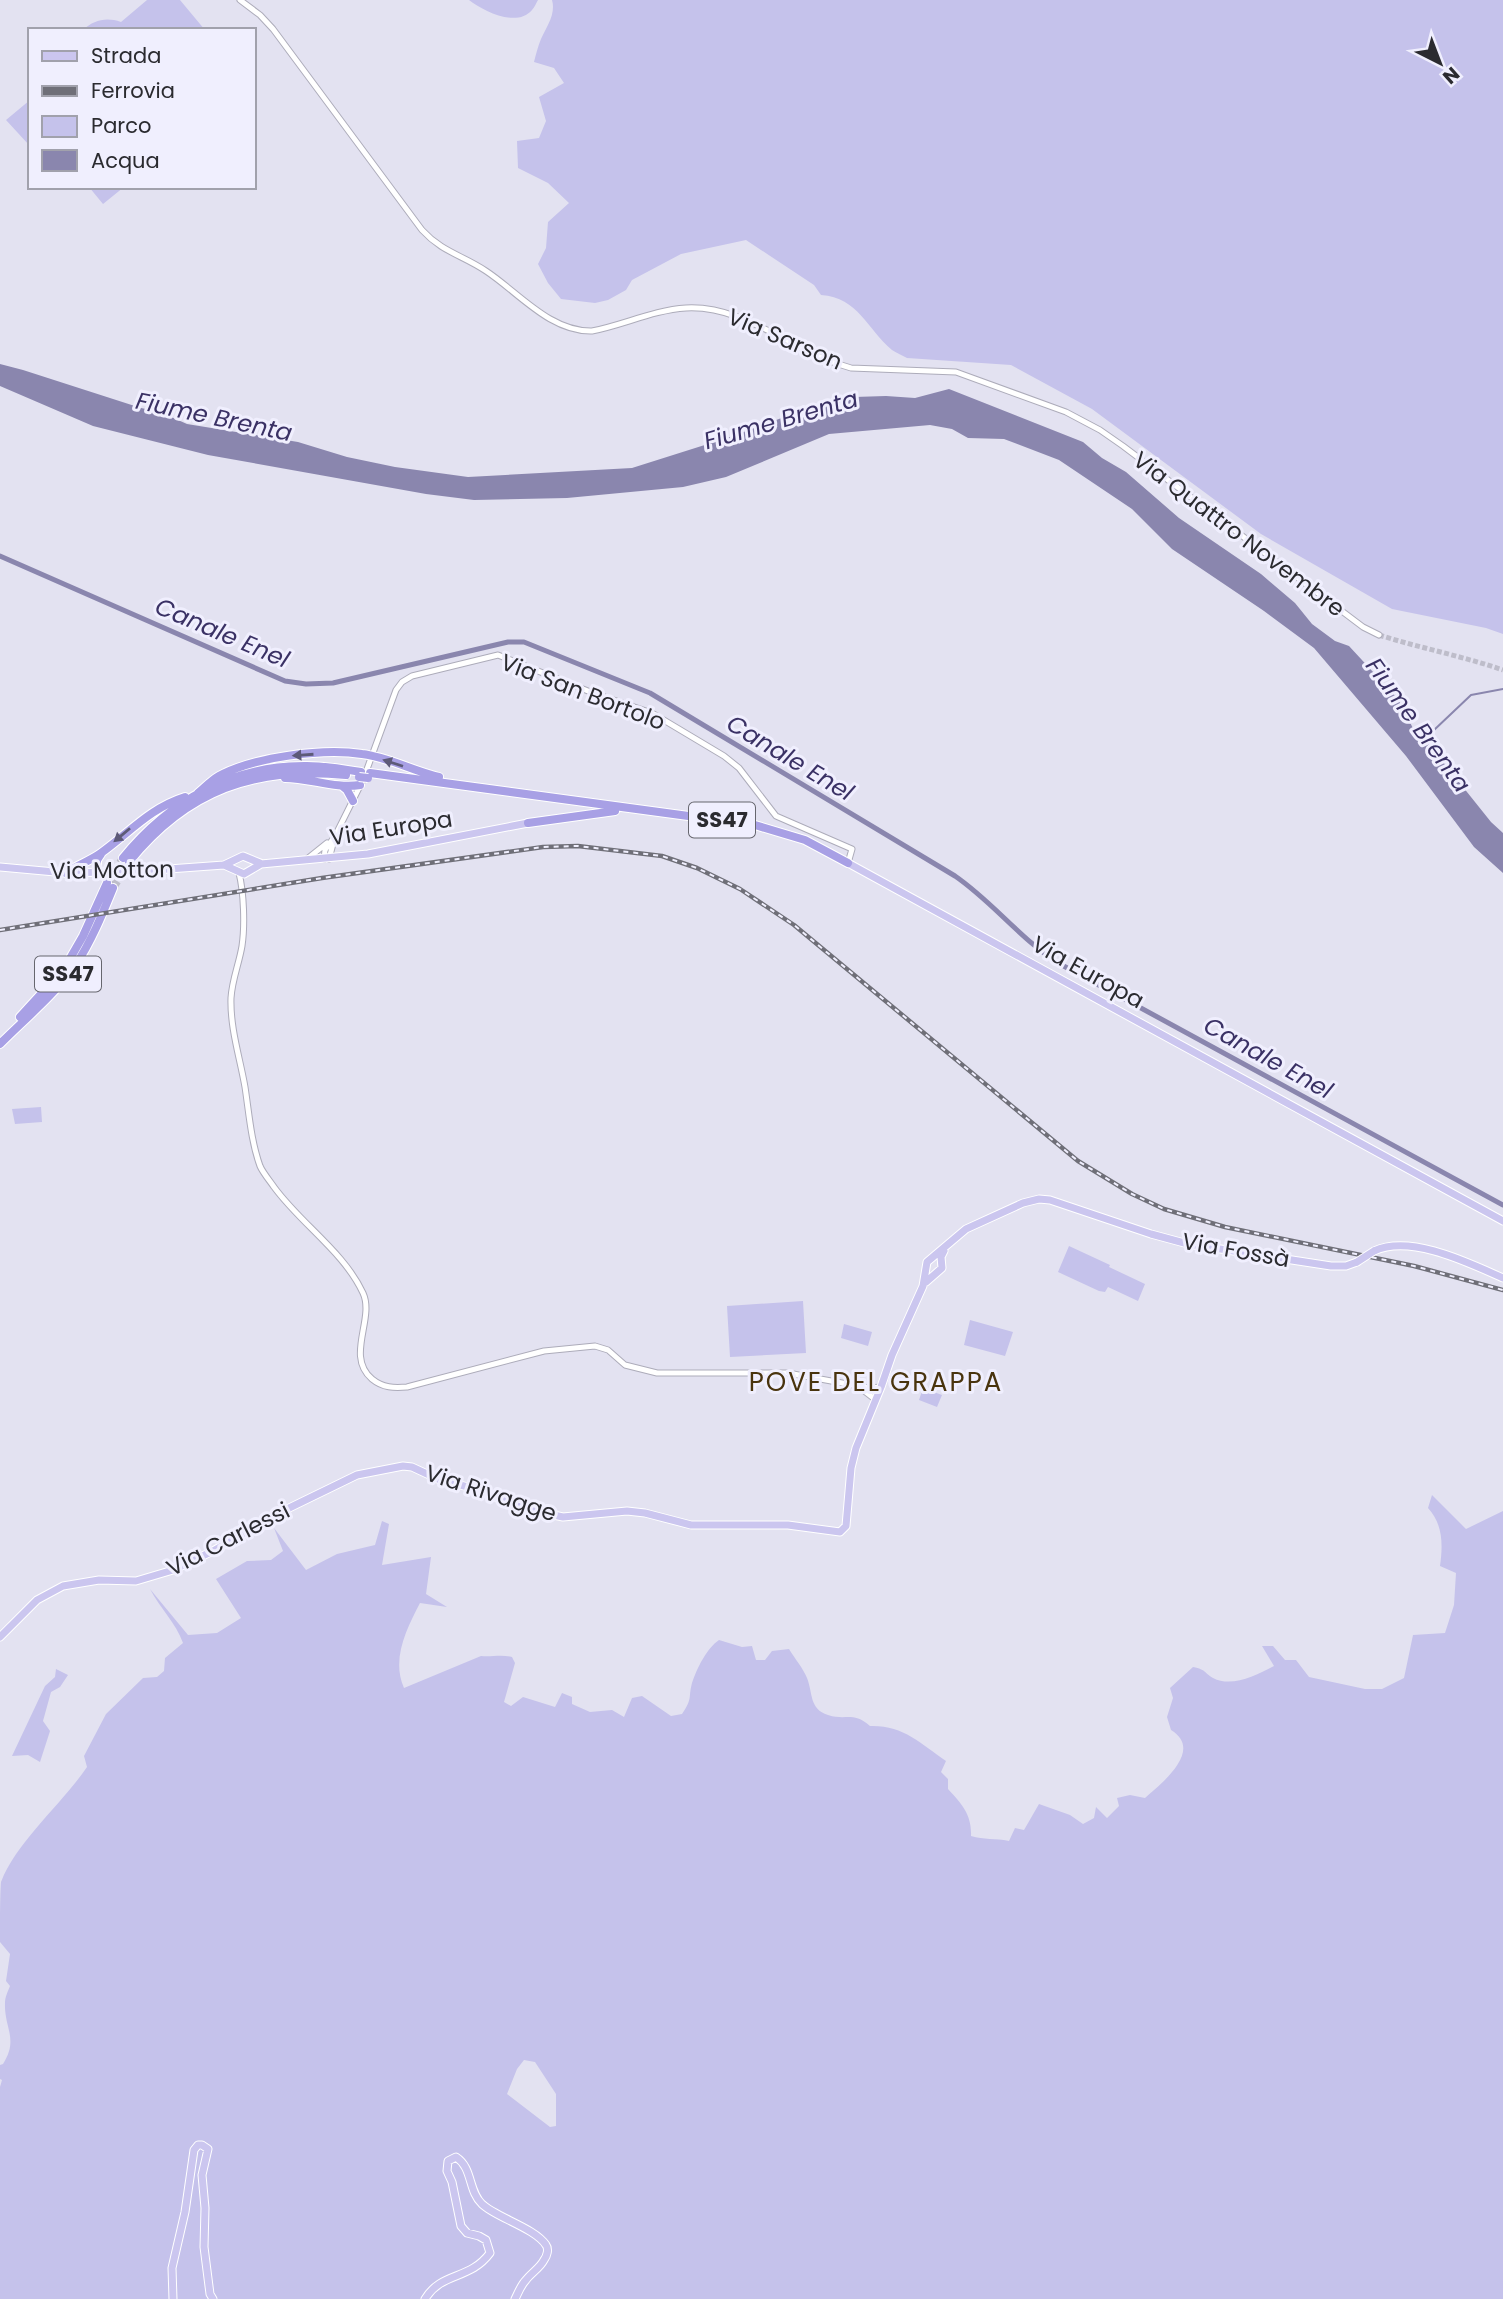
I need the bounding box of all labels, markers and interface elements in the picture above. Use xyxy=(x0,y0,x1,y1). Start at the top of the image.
legend xyxy=(28,28,256,189)
north arrow xyxy=(1405,28,1475,98)
text: Strada xyxy=(91,41,161,70)
text: N xyxy=(1437,60,1465,90)
text: Ferrovia xyxy=(91,76,175,105)
text: Parco xyxy=(91,111,151,140)
text: Acqua xyxy=(91,146,160,175)
street label: Via Sarson xyxy=(723,300,847,378)
water label: Fiume Brenta xyxy=(700,382,862,457)
water label: Fiume Brenta xyxy=(133,384,295,449)
street label: Via Quattro Novembre xyxy=(1127,444,1351,624)
water label: Canale Enel xyxy=(150,589,294,676)
street label: Via San Bortolo xyxy=(496,646,670,738)
water label: Fiume Brenta xyxy=(1358,651,1478,799)
water label: Canale Enel xyxy=(721,707,860,809)
one-way arrow xyxy=(292,750,314,761)
one-way arrow xyxy=(383,757,404,768)
road number: SS47 xyxy=(689,802,755,838)
street label: Via Europa xyxy=(327,803,455,853)
one-way arrow xyxy=(113,828,131,843)
street label: Via Motton xyxy=(50,853,174,887)
street label: Via Europa xyxy=(1026,928,1150,1016)
road number: SS47 xyxy=(35,956,101,992)
water label: Canale Enel xyxy=(1198,1009,1339,1107)
street label: Via Fossà xyxy=(1180,1225,1292,1275)
district label: POVE DEL GRAPPA xyxy=(749,1364,1003,1400)
street label: Via Rivagge xyxy=(421,1457,561,1529)
street label: Via Carlessi xyxy=(161,1494,295,1584)

